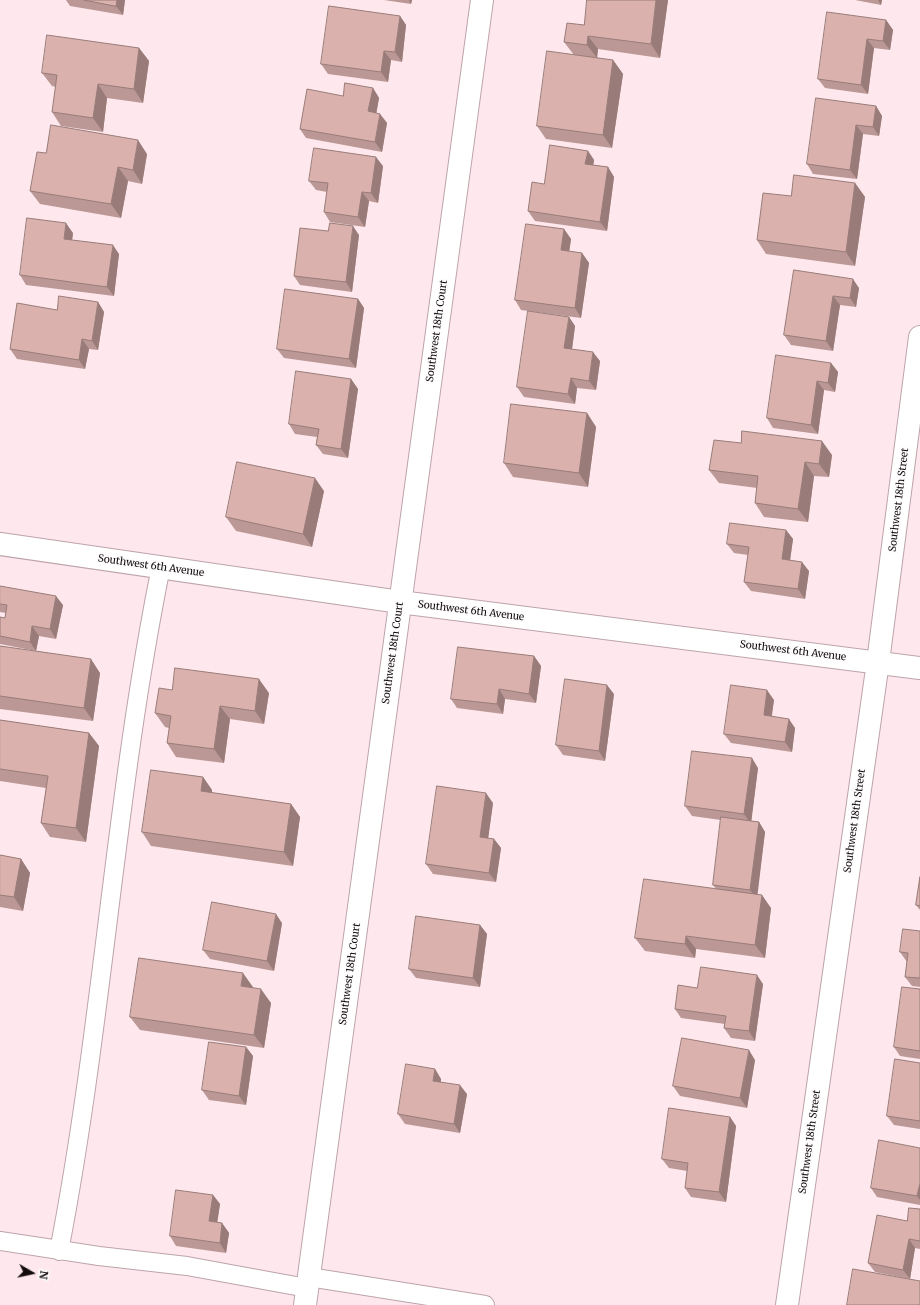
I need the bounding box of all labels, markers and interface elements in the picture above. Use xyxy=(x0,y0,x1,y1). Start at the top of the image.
street label: Southwest 18th Court xyxy=(424,279,450,383)
street label: Southwest 18th Street xyxy=(887,447,911,553)
street label: Southwest 6th Avenue xyxy=(97,553,205,579)
street label: Southwest 6th Avenue xyxy=(417,599,525,623)
street label: Southwest 18th Court xyxy=(380,601,406,705)
street label: Southwest 6th Avenue xyxy=(739,639,847,663)
street label: Southwest 18th Street xyxy=(842,768,868,874)
street label: Southwest 18th Court xyxy=(337,922,363,1026)
street label: Southwest 18th Street xyxy=(797,1089,823,1195)
north arrow xyxy=(12,1253,52,1293)
text: N xyxy=(36,1269,51,1280)

